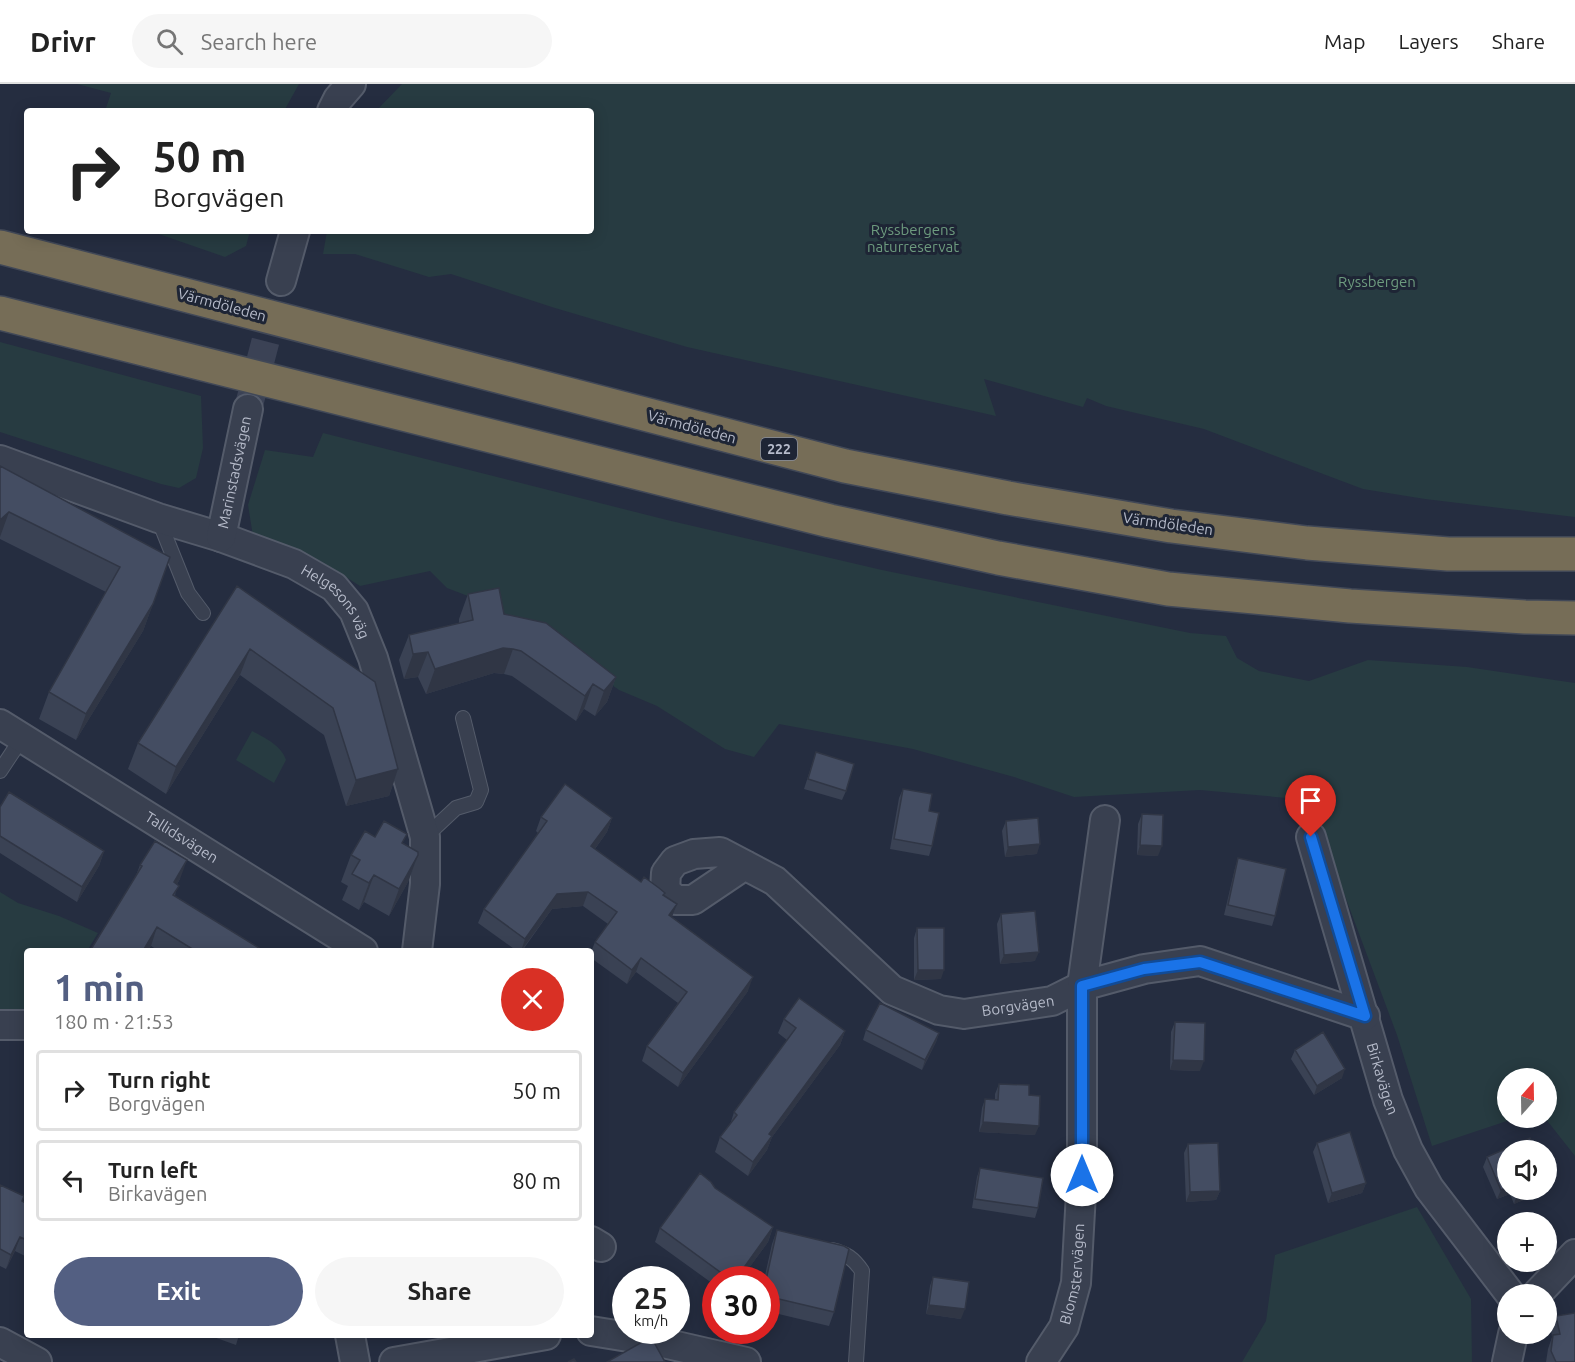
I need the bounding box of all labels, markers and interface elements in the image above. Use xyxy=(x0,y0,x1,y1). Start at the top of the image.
search box xyxy=(132,14,552,68)
icon: search xyxy=(153,25,186,58)
text: Drivr xyxy=(30,26,96,57)
text: Search here xyxy=(201,29,317,54)
text: Map xyxy=(1324,29,1365,53)
text: Layers xyxy=(1398,29,1459,53)
text: Share xyxy=(1492,29,1545,53)
icon: right xyxy=(54,132,132,210)
text: 50 m xyxy=(153,133,247,180)
text: Borgvägen xyxy=(153,182,285,212)
park label: Ryssbergens naturreservat xyxy=(867,221,959,255)
park label: Ryssbergen xyxy=(1338,273,1416,290)
street label: Värmdöleden xyxy=(176,285,268,325)
street label: Värmdöleden xyxy=(646,407,738,447)
street label: Marinstadsvägen xyxy=(214,414,254,530)
road number: 222 xyxy=(761,438,797,460)
street label: Värmdöleden xyxy=(1122,509,1214,538)
street label: Helgesons väg xyxy=(298,561,373,641)
pin xyxy=(1285,775,1336,837)
icon: arrive xyxy=(1294,784,1327,817)
street label: Tallidsvägen xyxy=(142,808,221,866)
text: 1 min xyxy=(54,967,145,1008)
button: close xyxy=(501,968,564,1031)
street label: Borgvägen xyxy=(981,992,1055,1019)
text: 180 m · 21:53 xyxy=(54,1010,174,1033)
street label: Birkavägen xyxy=(1364,1040,1402,1117)
text: Turn right xyxy=(108,1067,210,1092)
north arrow xyxy=(1497,1068,1557,1128)
map controls xyxy=(1497,1068,1557,1344)
icon: right xyxy=(57,1074,90,1107)
text: 50 m xyxy=(512,1078,561,1103)
text: Borgvägen xyxy=(108,1092,205,1115)
button: sound xyxy=(1497,1140,1557,1200)
position arrow xyxy=(1050,1143,1114,1207)
text: Turn left xyxy=(108,1157,198,1182)
icon: left xyxy=(57,1164,90,1197)
text: 80 m xyxy=(512,1168,561,1193)
text: Birkavägen xyxy=(108,1182,207,1205)
button: + xyxy=(1497,1212,1557,1272)
street label: Blomstervägen xyxy=(1056,1223,1087,1326)
button: Exit xyxy=(54,1257,303,1326)
button: Share xyxy=(315,1257,564,1326)
speed limit sign: 30 xyxy=(702,1266,780,1344)
text: 25 xyxy=(634,1281,668,1315)
button: − xyxy=(1497,1284,1557,1344)
text: km/h xyxy=(634,1312,668,1329)

